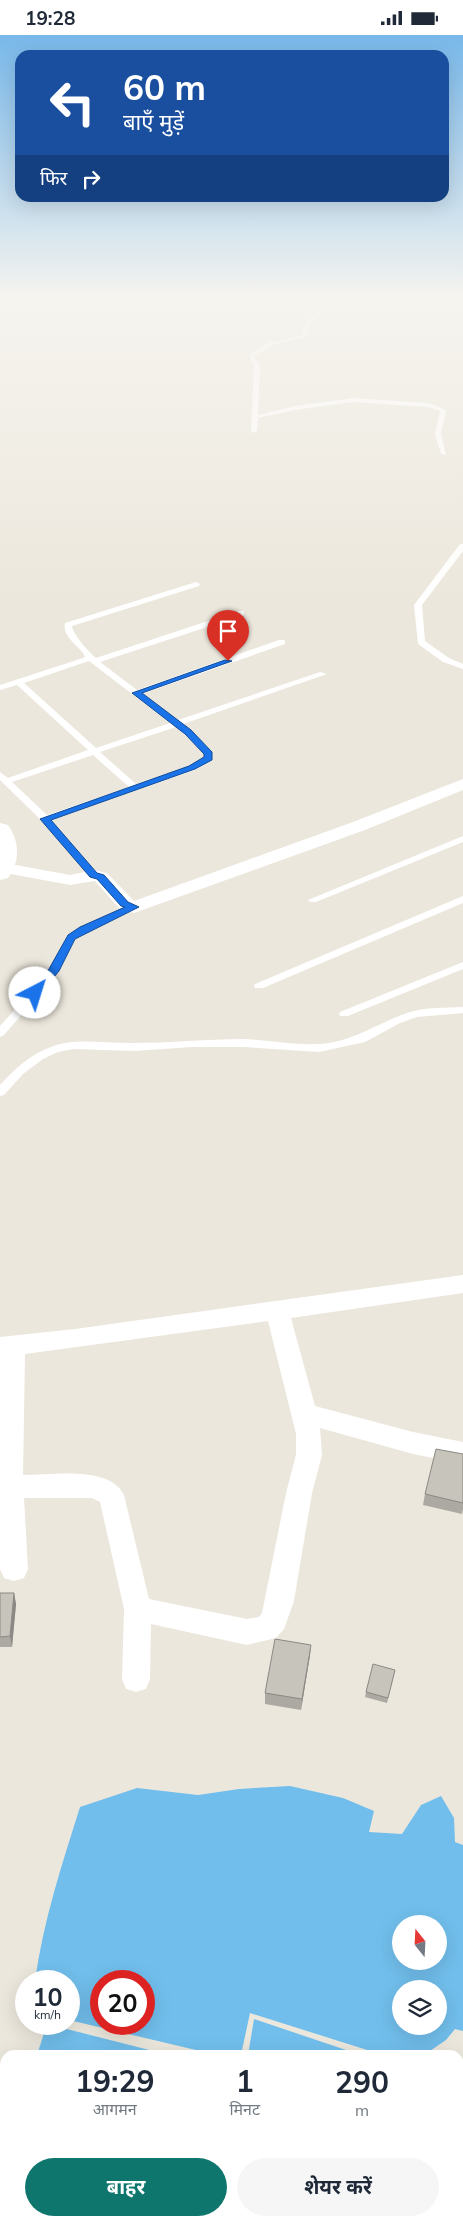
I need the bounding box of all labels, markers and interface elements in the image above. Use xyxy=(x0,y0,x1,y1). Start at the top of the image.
text: 19:28 xyxy=(25,6,75,30)
text: 60 m xyxy=(123,65,206,109)
icon: left xyxy=(40,70,105,135)
text: बाएँ मुड़ें xyxy=(123,108,184,136)
icon: right xyxy=(77,165,105,193)
text: फिर xyxy=(40,166,67,190)
pin xyxy=(207,610,249,661)
icon: arrive xyxy=(214,617,242,645)
position arrow xyxy=(8,966,60,1018)
north arrow xyxy=(392,1915,448,1970)
map controls xyxy=(392,1915,447,2035)
speed limit sign: 20 xyxy=(90,1970,155,2035)
button: layers xyxy=(392,1980,447,2035)
text: 10 xyxy=(32,1981,63,2012)
text: km/h xyxy=(34,2007,61,2022)
text: 19:29 xyxy=(75,2062,154,2100)
text: 1 xyxy=(236,2062,254,2100)
text: 290 xyxy=(335,2063,389,2101)
text: आगमन xyxy=(93,2099,137,2119)
text: मिनट xyxy=(229,2099,260,2119)
text: m xyxy=(355,2100,369,2120)
button: बाहर xyxy=(25,2158,227,2216)
button: शेयर करें xyxy=(237,2158,439,2216)

